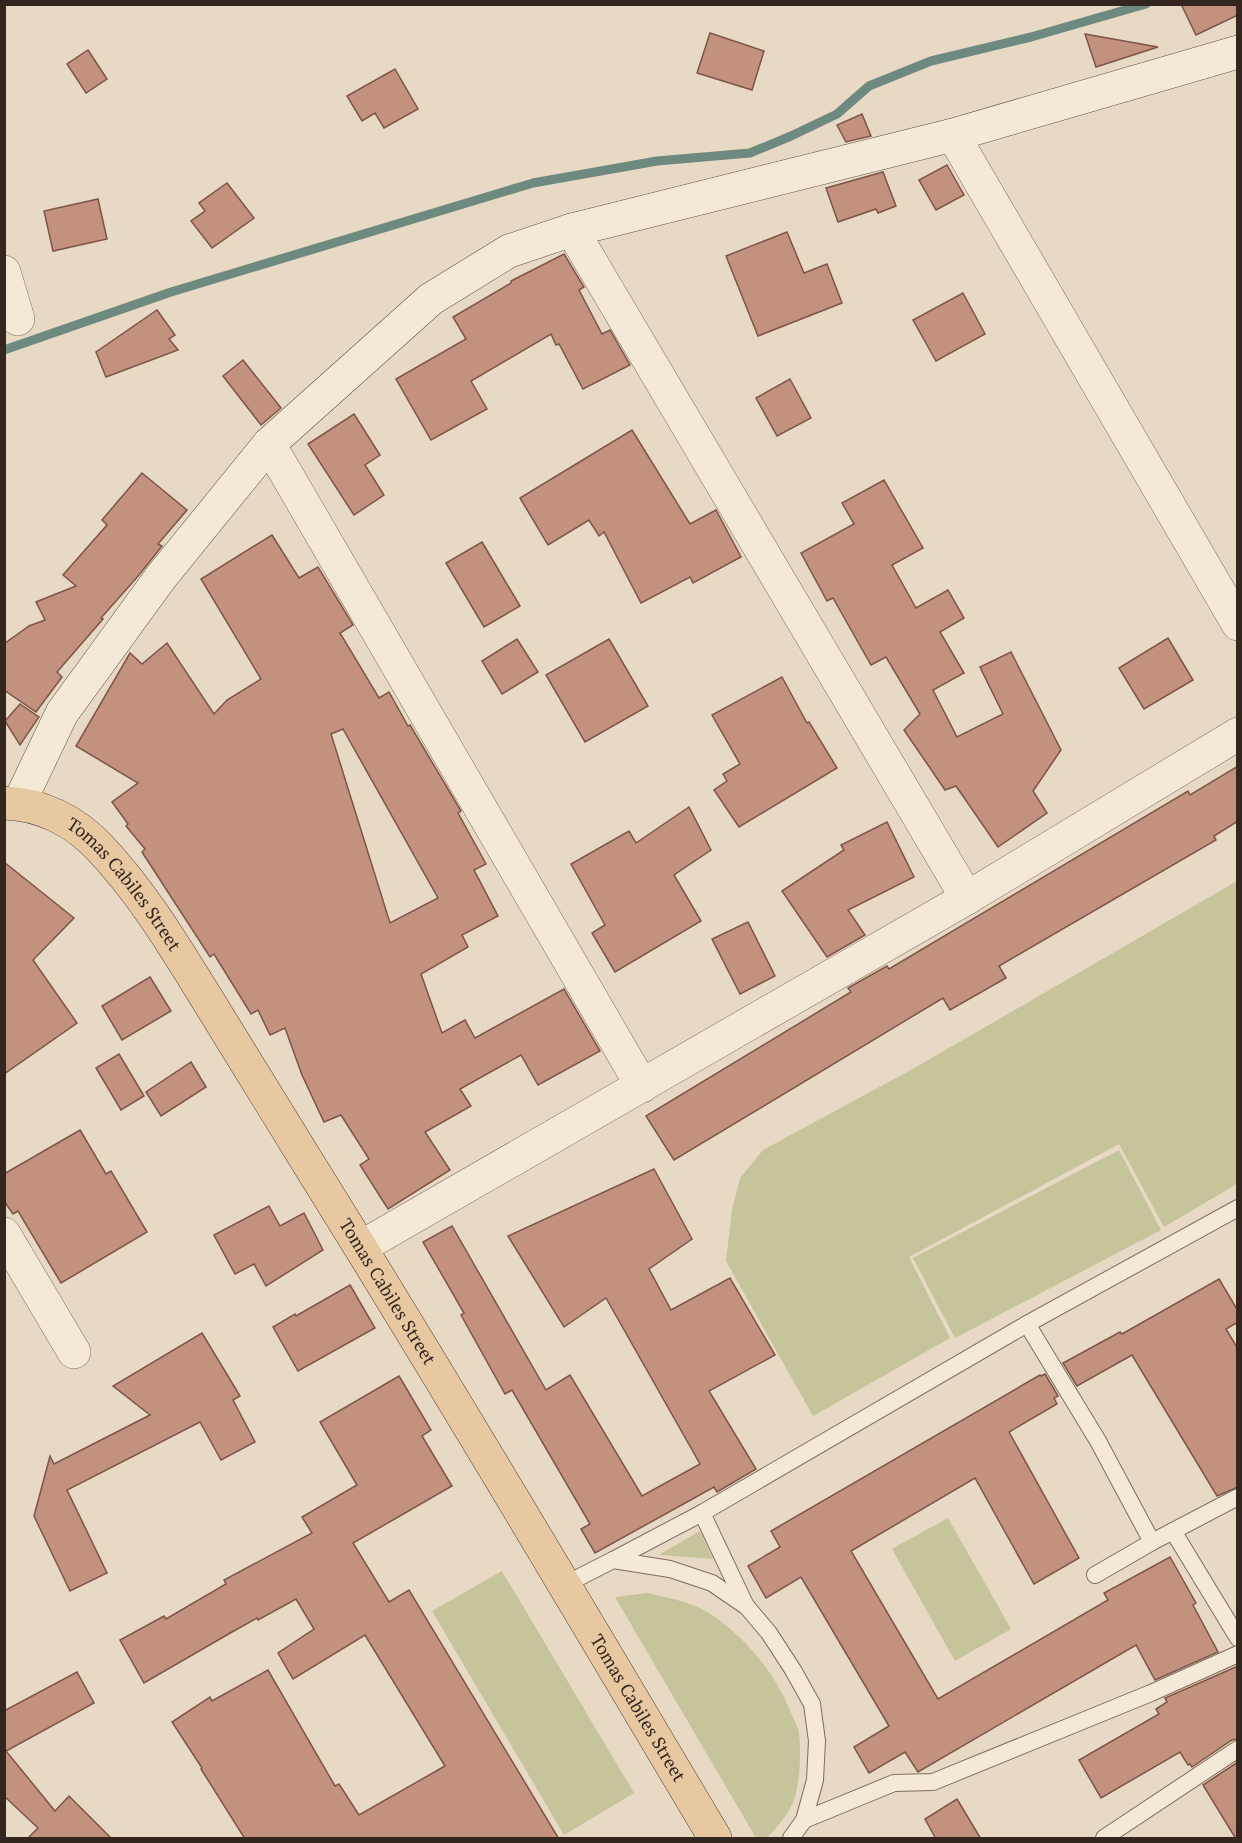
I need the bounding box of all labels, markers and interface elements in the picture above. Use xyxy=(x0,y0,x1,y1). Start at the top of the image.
street label: Tomas Cabiles Street xyxy=(63,811,187,956)
street label: Tomas Cabiles Street xyxy=(334,1213,442,1369)
street label: Tomas Cabiles Street xyxy=(586,1630,692,1786)

